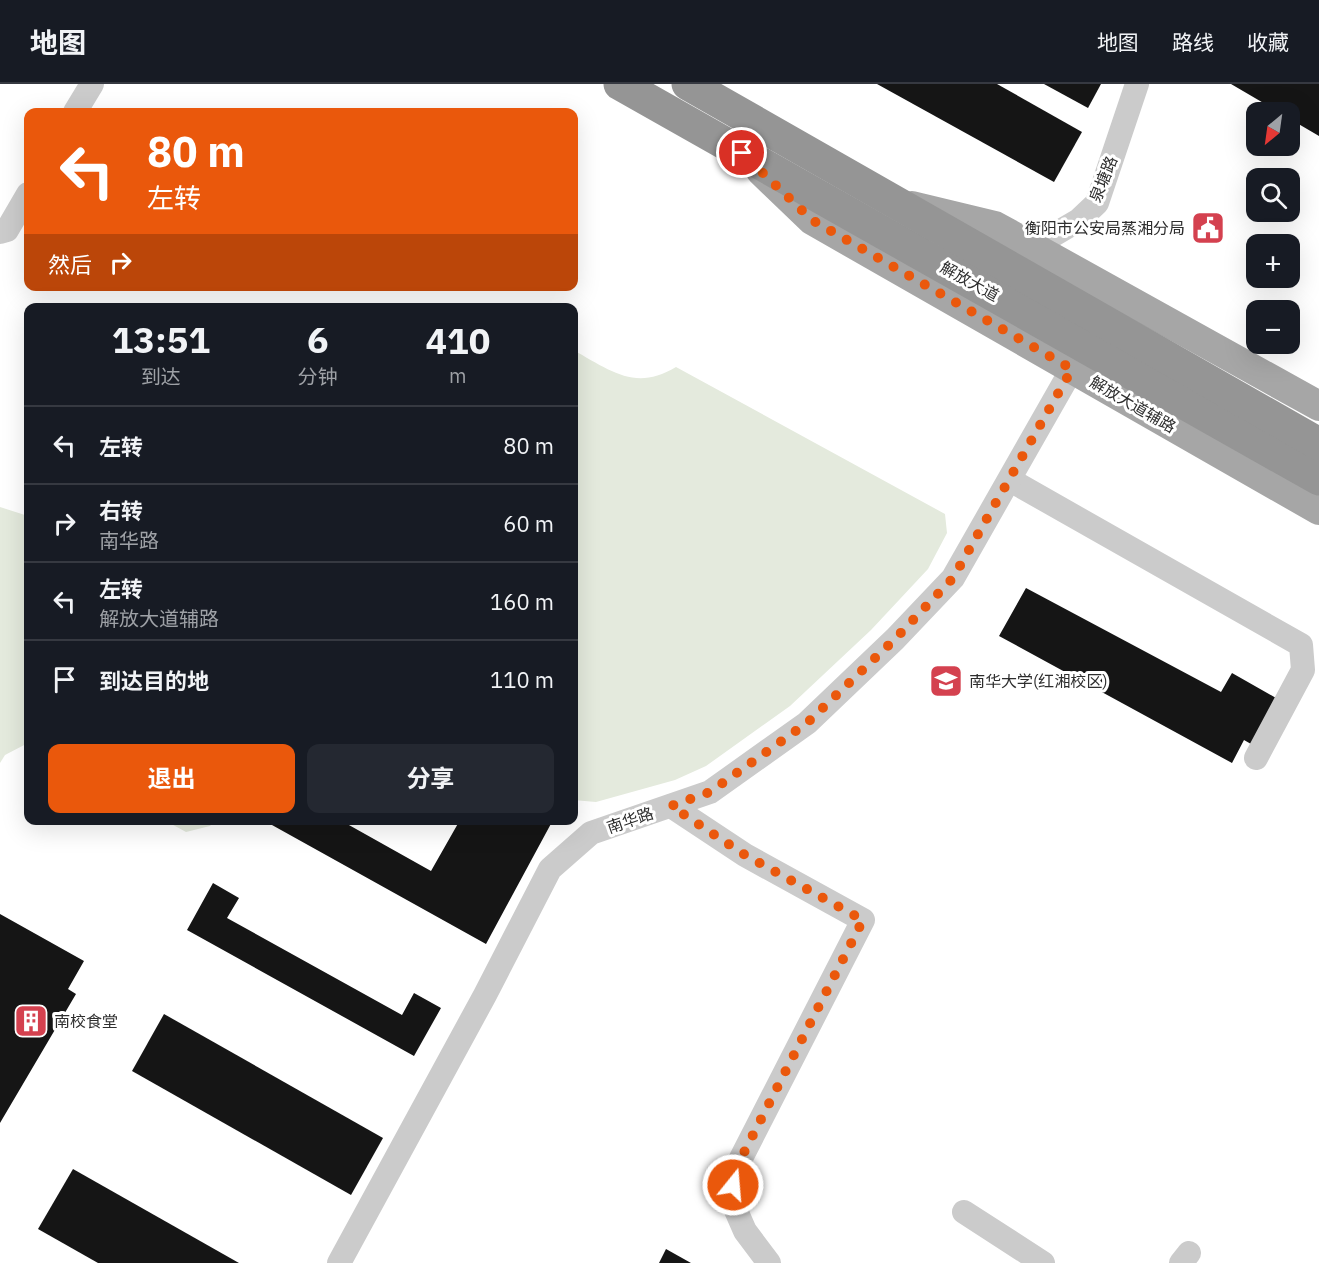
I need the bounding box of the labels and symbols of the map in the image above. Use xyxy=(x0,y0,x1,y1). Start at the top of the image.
north arrow xyxy=(1246,102,1300,156)
pin xyxy=(716,127,767,178)
street label: 泉塘路 xyxy=(1085,153,1121,205)
public building icon: 衡阳市公安局蒸湘分局 xyxy=(1190,210,1226,246)
place label: 衡阳市公安局蒸湘分局 xyxy=(1025,218,1185,238)
street label: 解放大道 xyxy=(937,257,1003,305)
street label: 解放大道辅路 xyxy=(1086,371,1180,437)
school or university icon: 南华大学(红湘校区) xyxy=(928,663,964,699)
place label: 南华大学(红湘校区) xyxy=(969,671,1108,691)
street label: 南华路 xyxy=(604,803,656,837)
building icon: 南校食堂 xyxy=(13,1003,49,1039)
place label: 南校食堂 xyxy=(54,1011,118,1031)
position arrow xyxy=(701,1153,765,1217)

